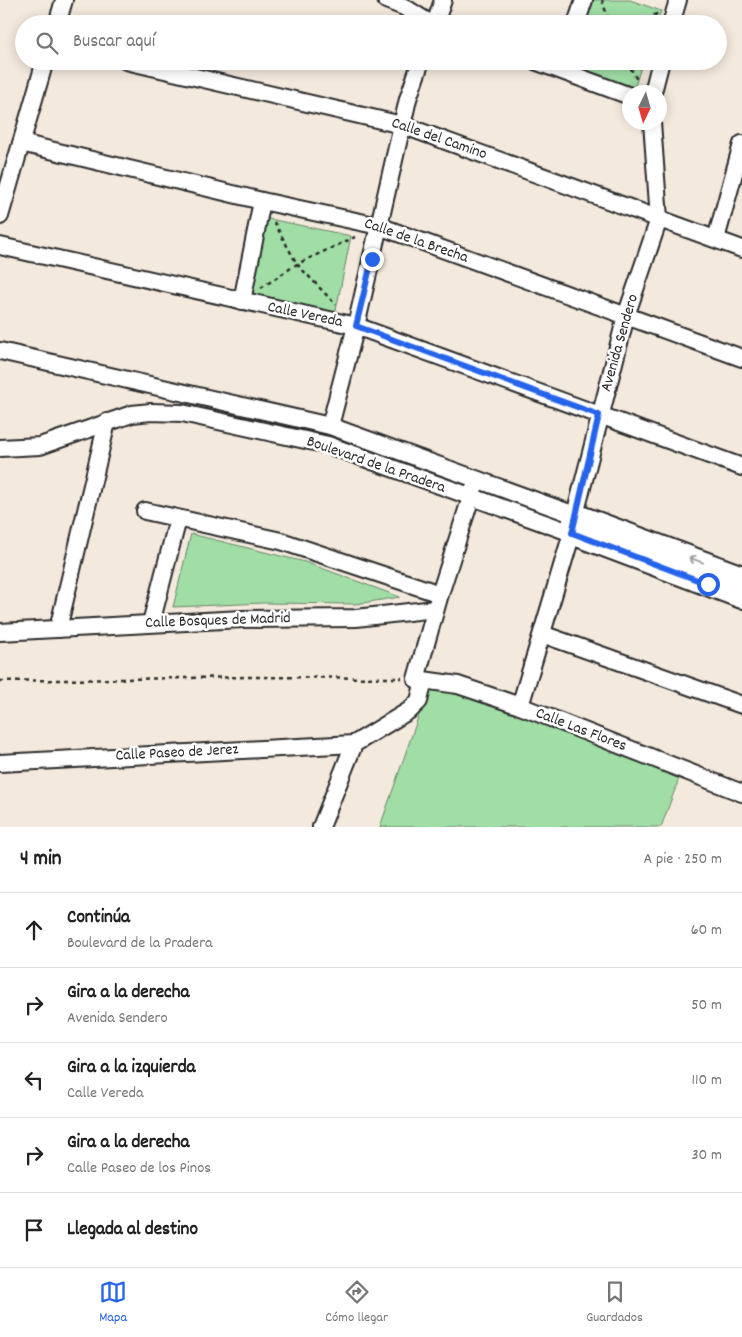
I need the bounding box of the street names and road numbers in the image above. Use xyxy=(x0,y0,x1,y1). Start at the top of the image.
street label: Calle del Camino xyxy=(388,112,490,166)
street label: Calle de la Brecha xyxy=(361,212,472,270)
street label: Avenida Sendero xyxy=(595,292,645,394)
street label: Calle Vereda xyxy=(265,296,345,334)
street label: Boulevard de la Pradera xyxy=(303,430,449,500)
street label: Calle Bosques de Madrid xyxy=(145,607,291,635)
street label: Calle Las Flores xyxy=(532,702,630,758)
street label: Calle Paseo de Jerez xyxy=(115,738,239,768)

